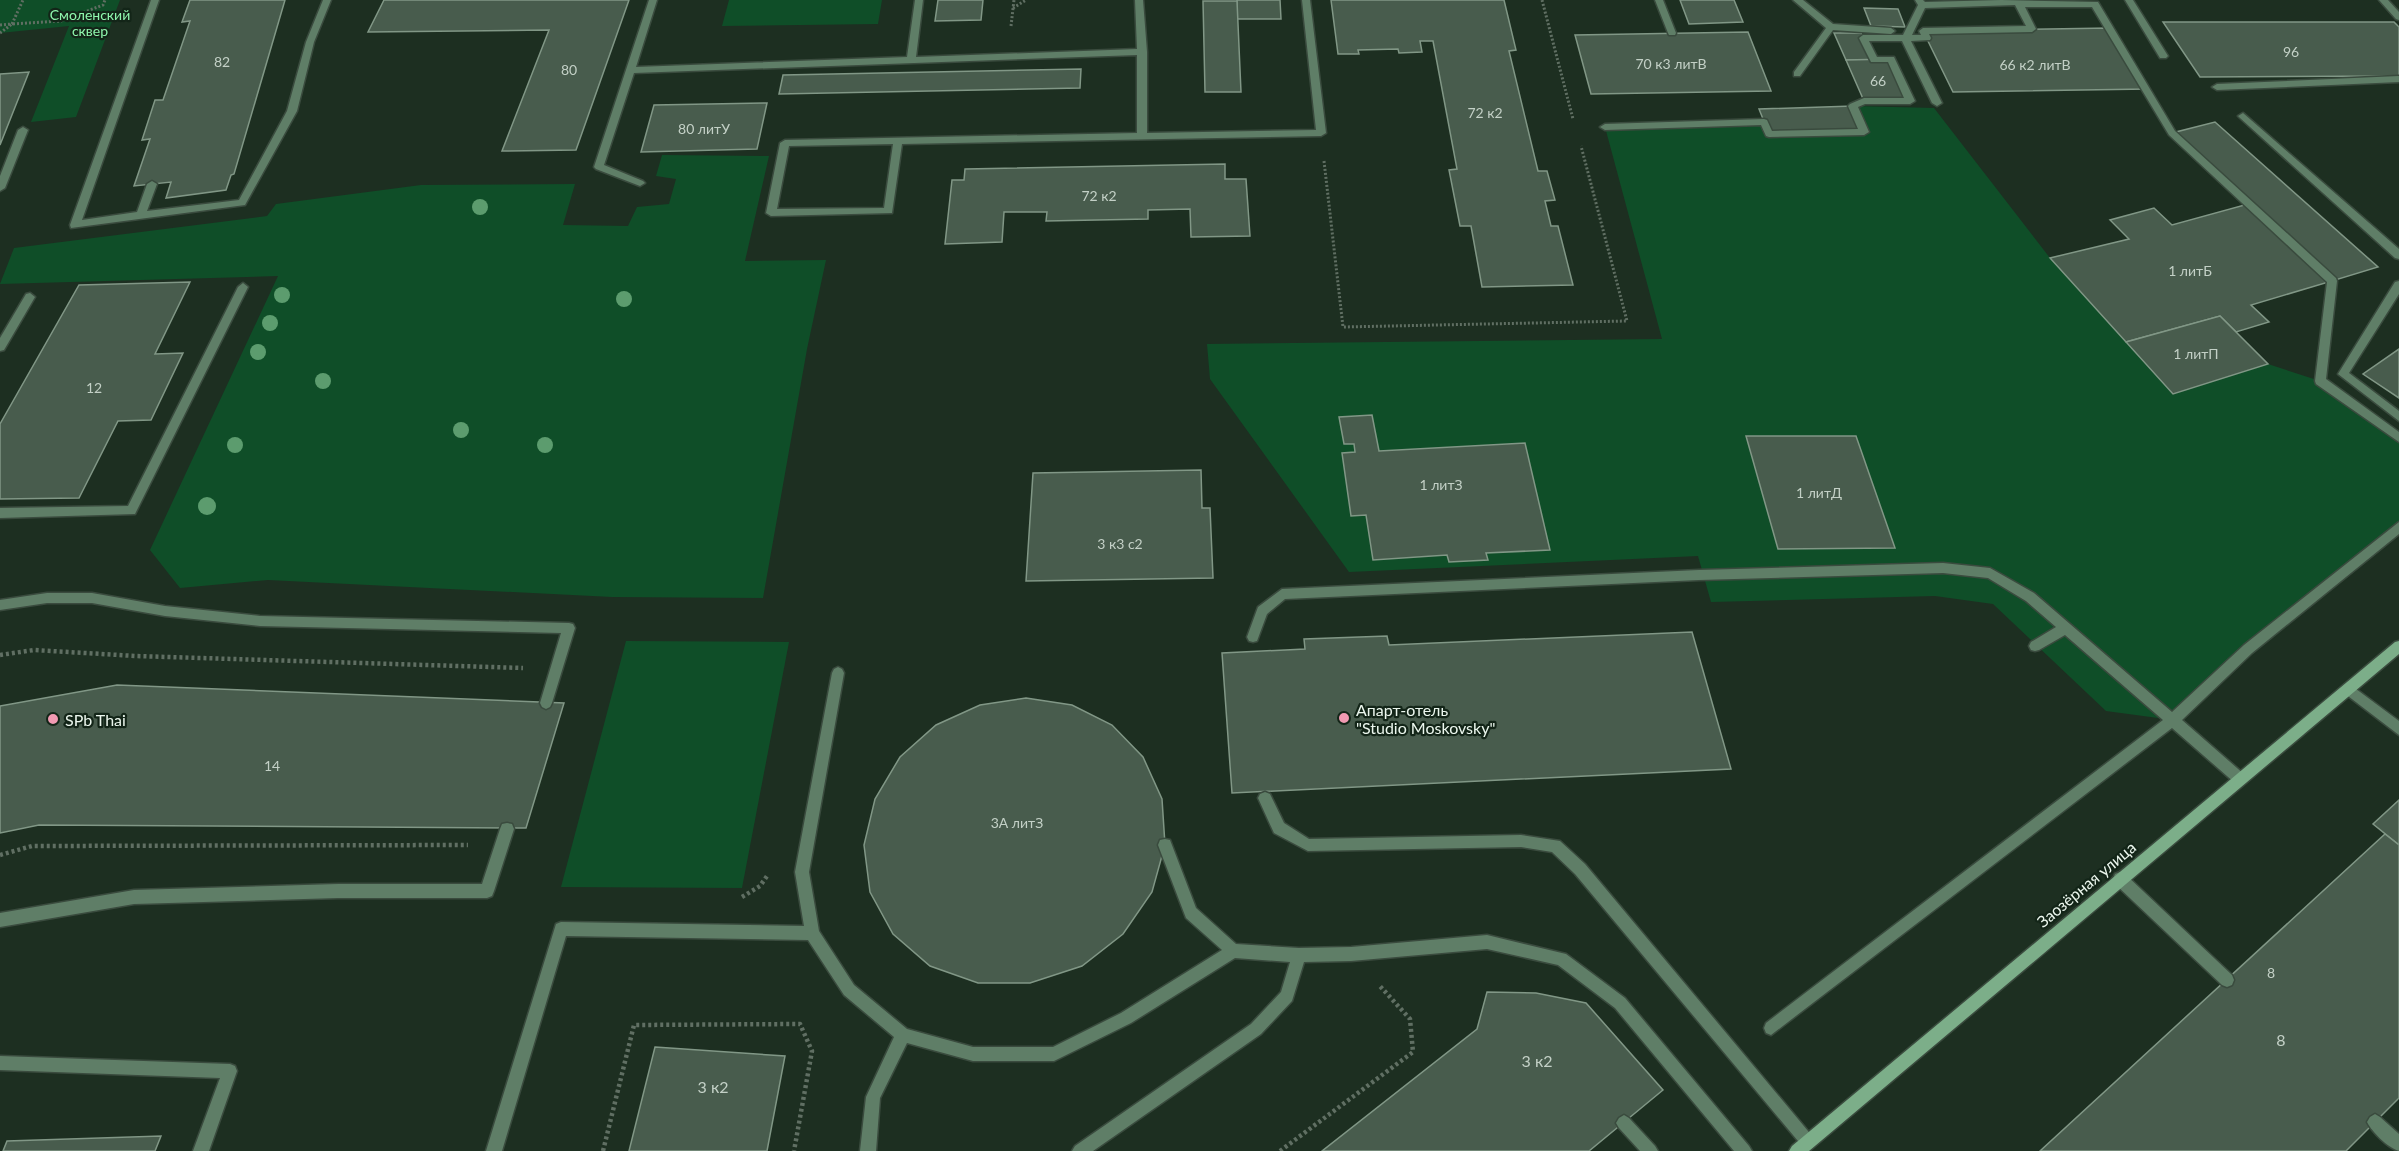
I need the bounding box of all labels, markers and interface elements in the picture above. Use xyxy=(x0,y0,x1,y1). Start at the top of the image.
park label: Смоленский сквер xyxy=(50,6,130,39)
house number: 96 xyxy=(2283,43,2299,60)
house number: 82 xyxy=(214,53,230,70)
house number: 70 к3 литВ xyxy=(1635,55,1707,72)
house number: 66 к2 литВ xyxy=(1999,56,2071,73)
house number: 80 xyxy=(561,61,577,78)
house number: 66 xyxy=(1870,72,1886,89)
house number: 72 к2 xyxy=(1467,104,1503,121)
house number: 80 литУ xyxy=(678,120,730,137)
house number: 72 к2 xyxy=(1081,187,1117,204)
house number: 1 литБ xyxy=(2168,262,2212,279)
house number: 1 литП xyxy=(2173,345,2219,362)
house number: 12 xyxy=(86,379,102,396)
house number: 1 литЗ xyxy=(1419,476,1463,493)
house number: 1 литД xyxy=(1796,484,1842,501)
house number: 3 к3 с2 xyxy=(1097,535,1143,552)
place label: Апарт-отель "Studio Moskovsky" xyxy=(1356,700,1495,737)
place label: SPb Thai xyxy=(65,710,126,729)
marker: Апарт-отель "Studio Moskovsky" xyxy=(1337,711,1351,725)
marker: SPb Thai xyxy=(46,712,60,726)
house number: 14 xyxy=(264,757,280,774)
house number: 3А литЗ xyxy=(991,814,1043,831)
street label: Заозёрная улица xyxy=(2033,837,2139,931)
house number: 8 xyxy=(2267,964,2275,981)
house number: 8 xyxy=(2276,1030,2286,1049)
house number: 3 к2 xyxy=(1522,1051,1552,1070)
house number: 3 к2 xyxy=(698,1077,728,1096)

